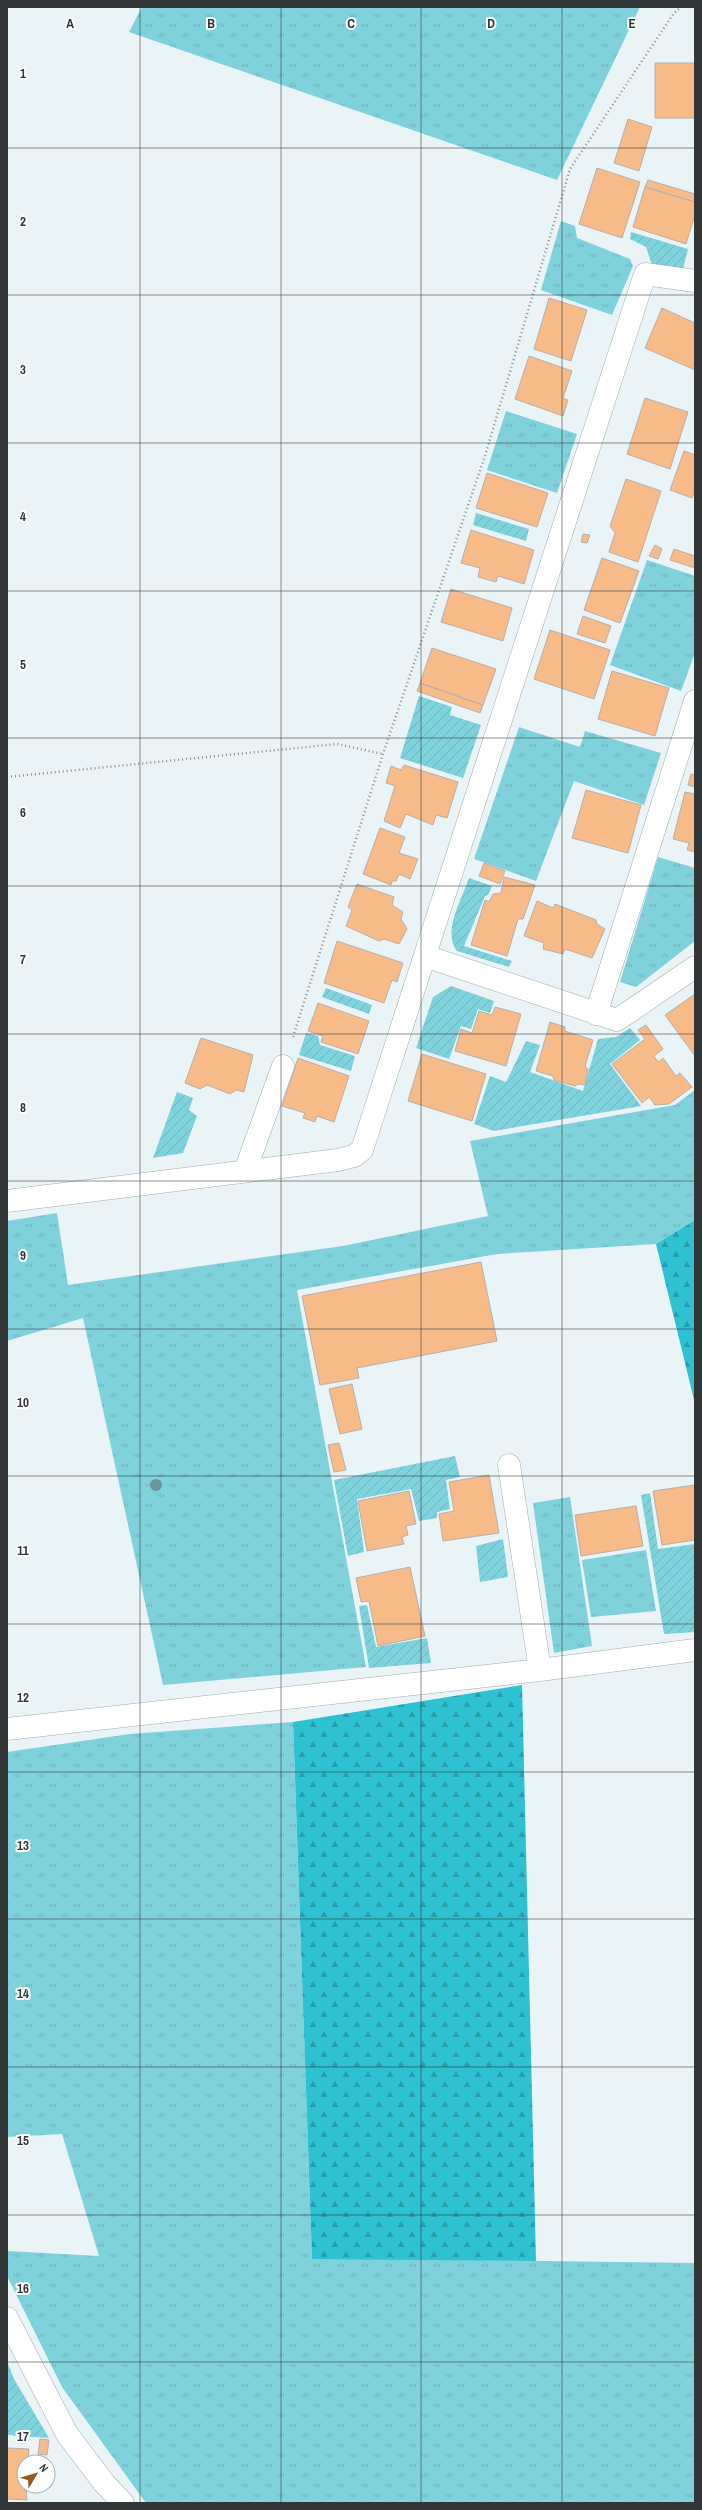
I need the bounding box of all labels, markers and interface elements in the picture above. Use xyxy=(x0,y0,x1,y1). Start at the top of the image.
text: A xyxy=(66,15,74,32)
text: B xyxy=(207,15,215,32)
text: C xyxy=(347,15,355,32)
text: D xyxy=(487,15,495,32)
text: E xyxy=(628,15,636,32)
text: 1 xyxy=(20,65,26,82)
text: 2 xyxy=(20,213,26,230)
text: 3 xyxy=(20,361,26,378)
text: 4 xyxy=(20,508,26,525)
text: 5 xyxy=(20,656,26,673)
text: 6 xyxy=(20,804,26,821)
text: 7 xyxy=(20,951,26,968)
text: 8 xyxy=(20,1099,26,1116)
text: 9 xyxy=(20,1247,26,1264)
text: 10 xyxy=(17,1394,29,1411)
text: 11 xyxy=(17,1542,29,1559)
text: 12 xyxy=(17,1689,29,1706)
text: 13 xyxy=(17,1837,29,1854)
text: 14 xyxy=(17,1985,29,2002)
text: 15 xyxy=(17,2132,29,2149)
text: 16 xyxy=(17,2280,29,2297)
text: 17 xyxy=(17,2428,29,2445)
north arrow xyxy=(16,2454,56,2494)
text: N xyxy=(36,2461,51,2475)

